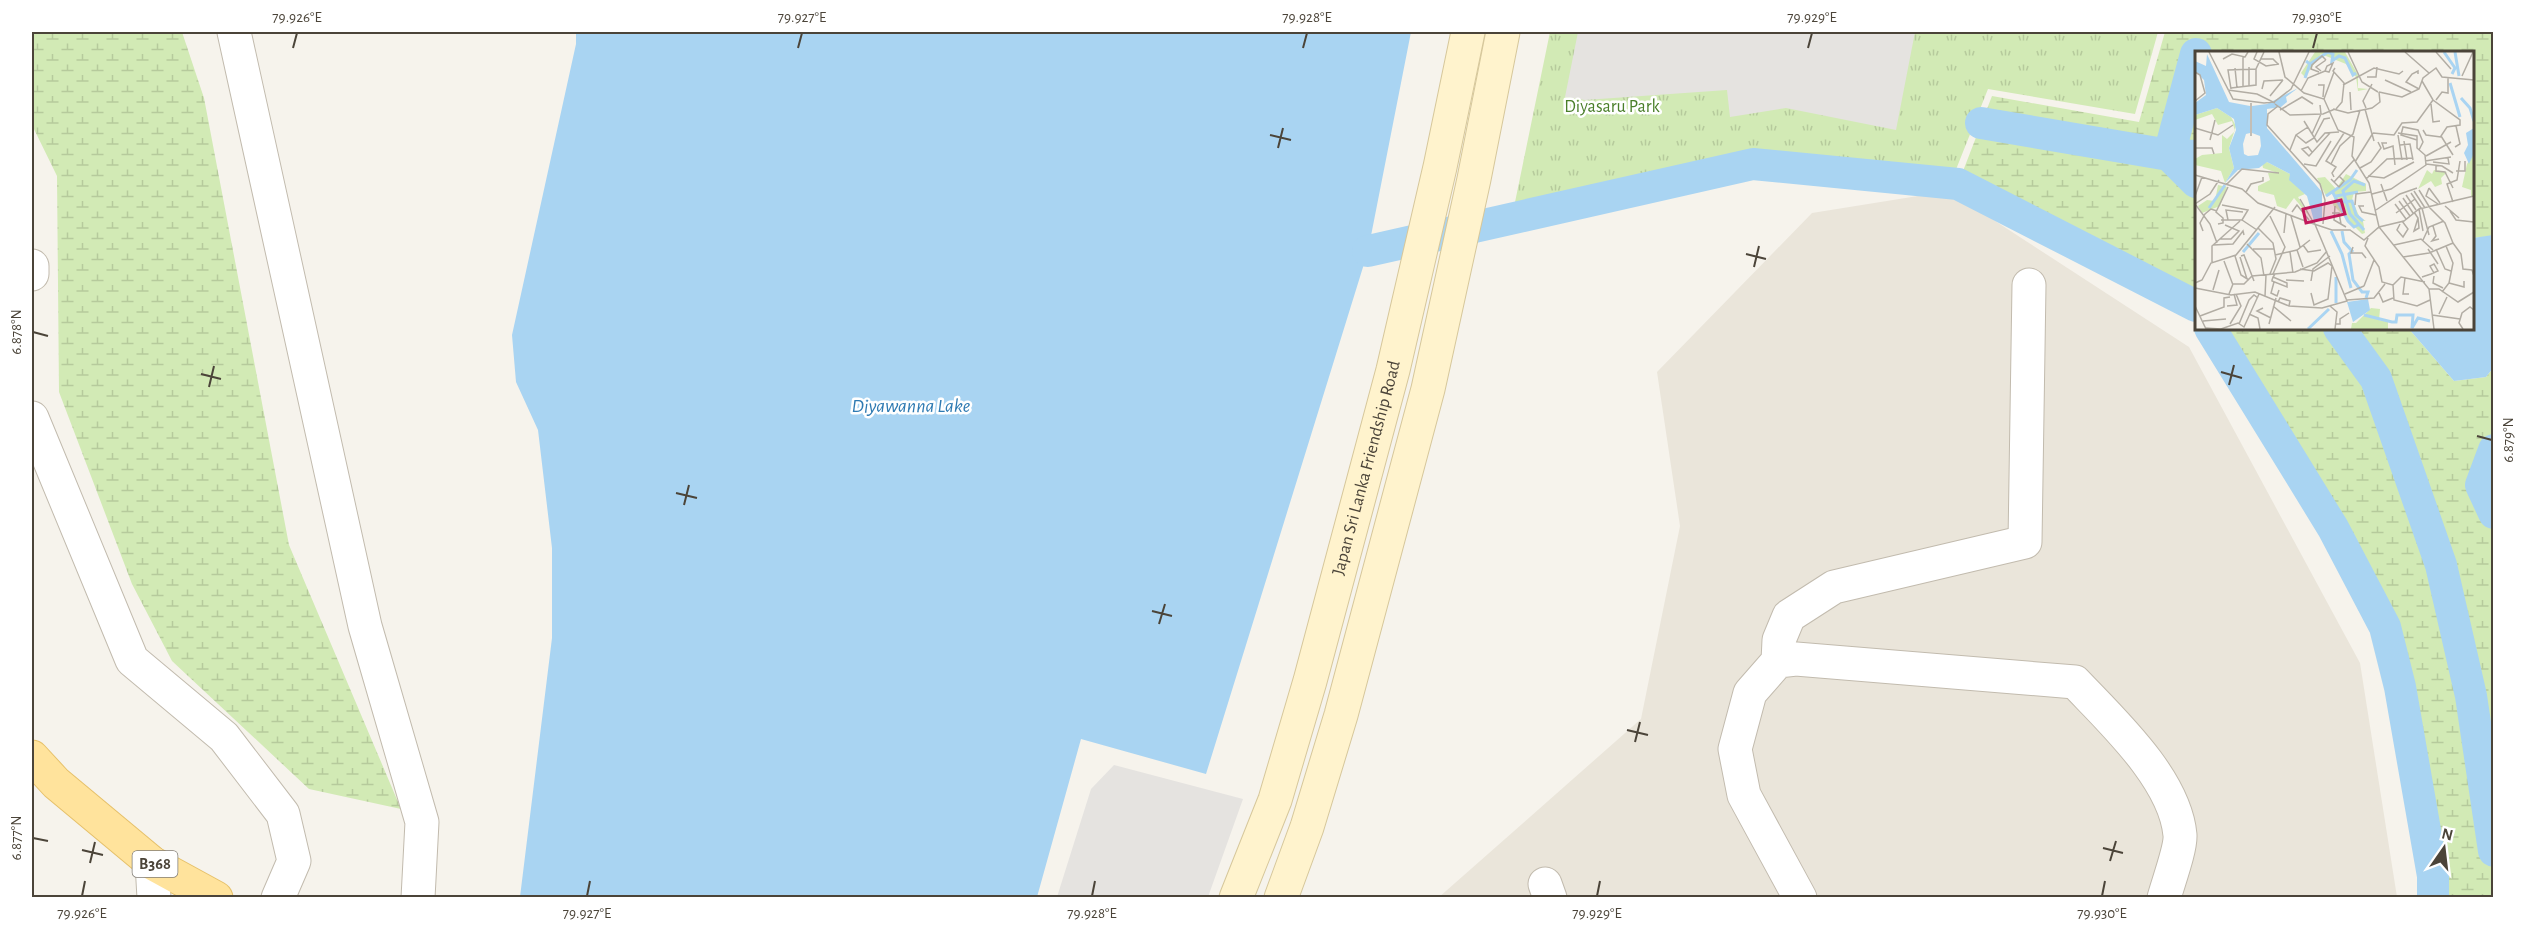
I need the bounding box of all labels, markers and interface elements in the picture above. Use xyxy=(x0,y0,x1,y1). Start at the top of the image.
text: 79.926°E xyxy=(272,10,322,25)
text: 79.927°E xyxy=(778,10,826,25)
text: 79.928°E xyxy=(1282,10,1332,25)
text: 79.929°E xyxy=(1787,10,1837,25)
text: 79.930°E xyxy=(2292,10,2342,25)
inset map xyxy=(2195,51,2474,330)
park label: Diyasaru Park xyxy=(1564,98,1661,116)
text: 6.878°N xyxy=(9,309,24,355)
street label: Japan Sri Lanka Friendship Road xyxy=(1330,359,1404,577)
water label: Diyawanna Lake xyxy=(852,396,971,416)
text: 6.879°N xyxy=(2501,417,2516,463)
text: 6.877°N xyxy=(9,816,24,860)
north arrow xyxy=(2414,818,2474,878)
text: N xyxy=(2440,825,2455,844)
road number: B368 xyxy=(132,851,178,877)
text: 79.926°E xyxy=(57,906,107,921)
text: 79.927°E xyxy=(563,906,611,921)
text: 79.928°E xyxy=(1067,906,1117,921)
text: 79.929°E xyxy=(1572,906,1622,921)
text: 79.930°E xyxy=(2077,906,2127,921)

